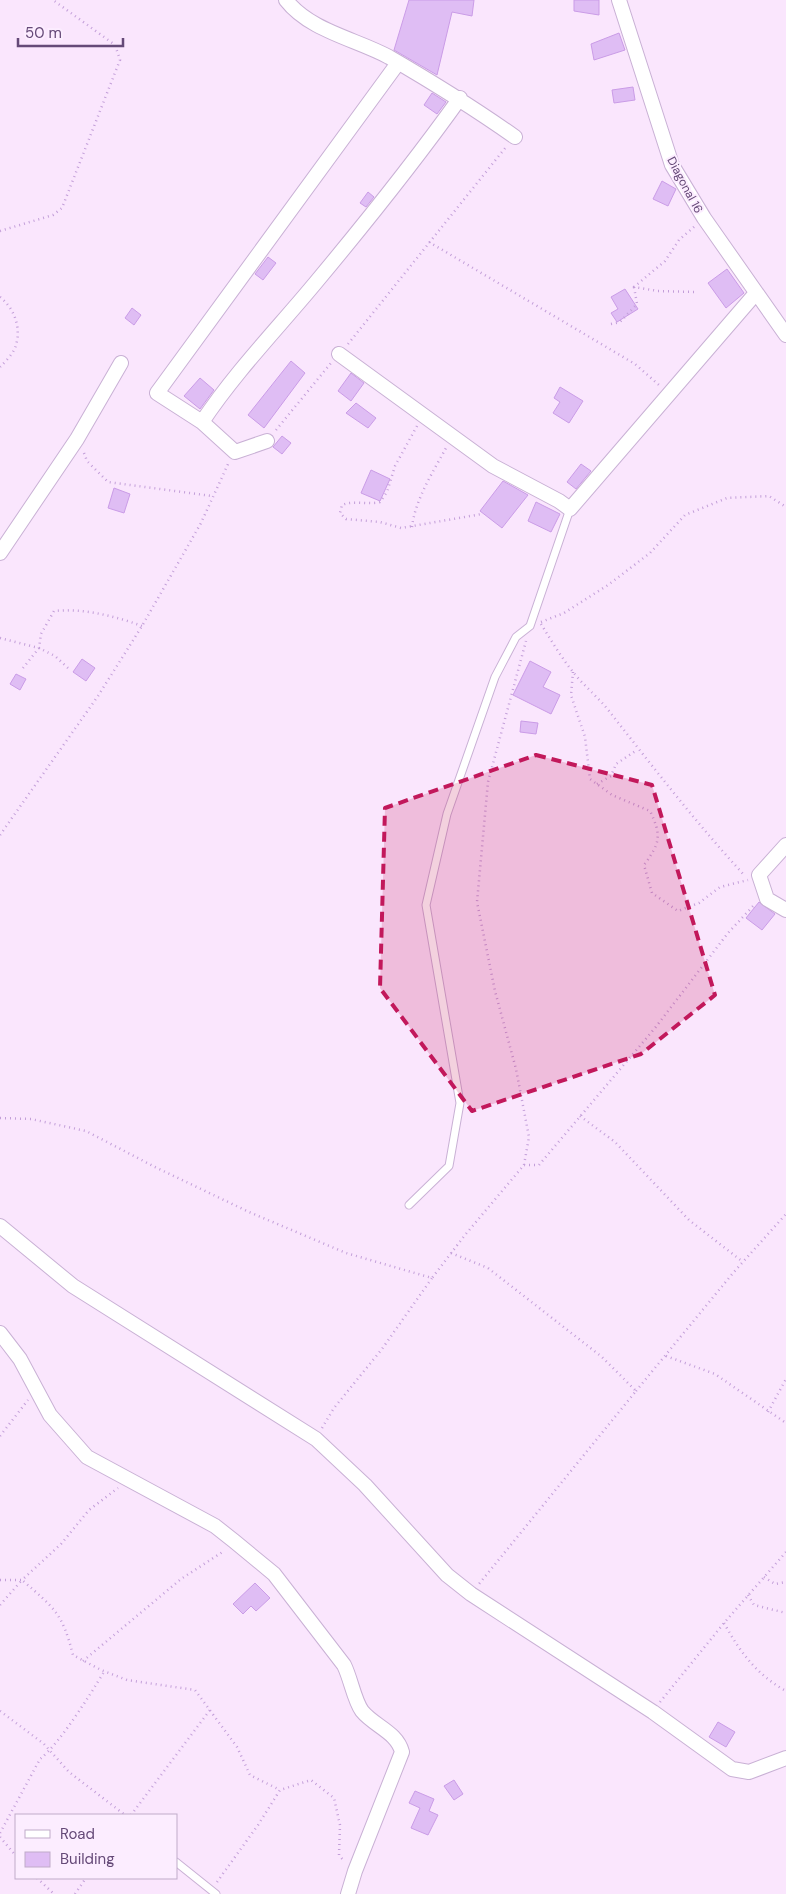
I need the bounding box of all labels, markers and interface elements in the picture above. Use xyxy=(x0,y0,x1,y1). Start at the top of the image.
scale bar xyxy=(18,15,122,47)
text: 50 m xyxy=(25,23,62,43)
street label: Diagonal 16 xyxy=(663,154,707,216)
legend xyxy=(15,1814,178,1879)
text: Road xyxy=(60,1824,95,1844)
text: Building xyxy=(60,1849,115,1869)

